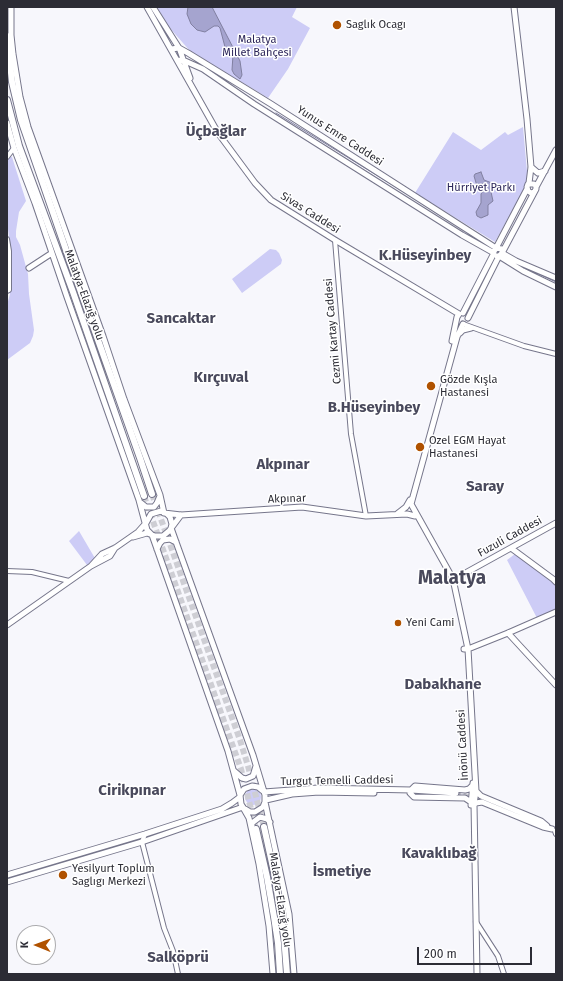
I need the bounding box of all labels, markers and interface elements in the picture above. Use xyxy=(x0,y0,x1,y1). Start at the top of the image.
place label: Saglık Ocagı xyxy=(346,18,406,32)
marker: Saglık Ocagı xyxy=(331,19,343,31)
park label: Malatya Millet Bahçesi xyxy=(222,33,292,59)
street label: Yunus Emre Caddesi xyxy=(294,103,386,169)
district label: Üçbağlar xyxy=(186,123,246,141)
park label: Hürriyet Parkı xyxy=(447,181,515,195)
street label: Sivas Caddesi xyxy=(278,189,342,237)
district label: K.Hüseyinbey xyxy=(379,247,471,265)
street label: Malatya-Elazığ yolu xyxy=(61,248,107,342)
street label: Cezmi Kartay Caddesi xyxy=(322,278,344,384)
district label: Sancaktar xyxy=(147,310,215,328)
district label: Kırçuval xyxy=(194,369,248,387)
place label: Gözde Kışla Hastanesi xyxy=(440,373,497,399)
marker: Gözde Kışla Hastanesi xyxy=(425,380,437,392)
district label: B.Hüseyinbey xyxy=(328,399,420,417)
place label: Ozel EGM Hayat Hastanesi xyxy=(429,434,506,460)
marker: Ozel EGM Hayat Hastanesi xyxy=(414,441,426,453)
district label: Akpınar xyxy=(256,456,310,474)
district label: Saray xyxy=(466,478,504,496)
street label: Akpınar xyxy=(268,492,306,506)
street label: Fuzuli Caddesi xyxy=(476,514,544,560)
district label: Malatya xyxy=(418,568,486,590)
place label: Yeni Cami xyxy=(406,616,454,630)
marker: Yeni Cami xyxy=(393,618,403,628)
district label: Dabakhane xyxy=(405,676,481,694)
street label: İnönü Caddesi xyxy=(455,709,471,781)
street label: Turgut Temelli Caddesi xyxy=(280,773,394,789)
district label: Cirikpınar xyxy=(98,782,166,800)
district label: Kavaklıbağ xyxy=(401,845,477,863)
street label: Malatya-Elazığ yolu xyxy=(266,852,294,948)
place label: Yesilyurt Toplum Saglıgı Merkezi xyxy=(72,862,155,888)
district label: İsmetiye xyxy=(313,863,371,881)
marker: Yesilyurt Toplum Saglıgı Merkezi xyxy=(57,869,69,881)
north arrow xyxy=(16,925,56,965)
scale bar xyxy=(419,939,534,965)
text: K xyxy=(18,941,31,948)
text: 200 m xyxy=(424,947,457,961)
district label: Salköprü xyxy=(147,949,209,967)

